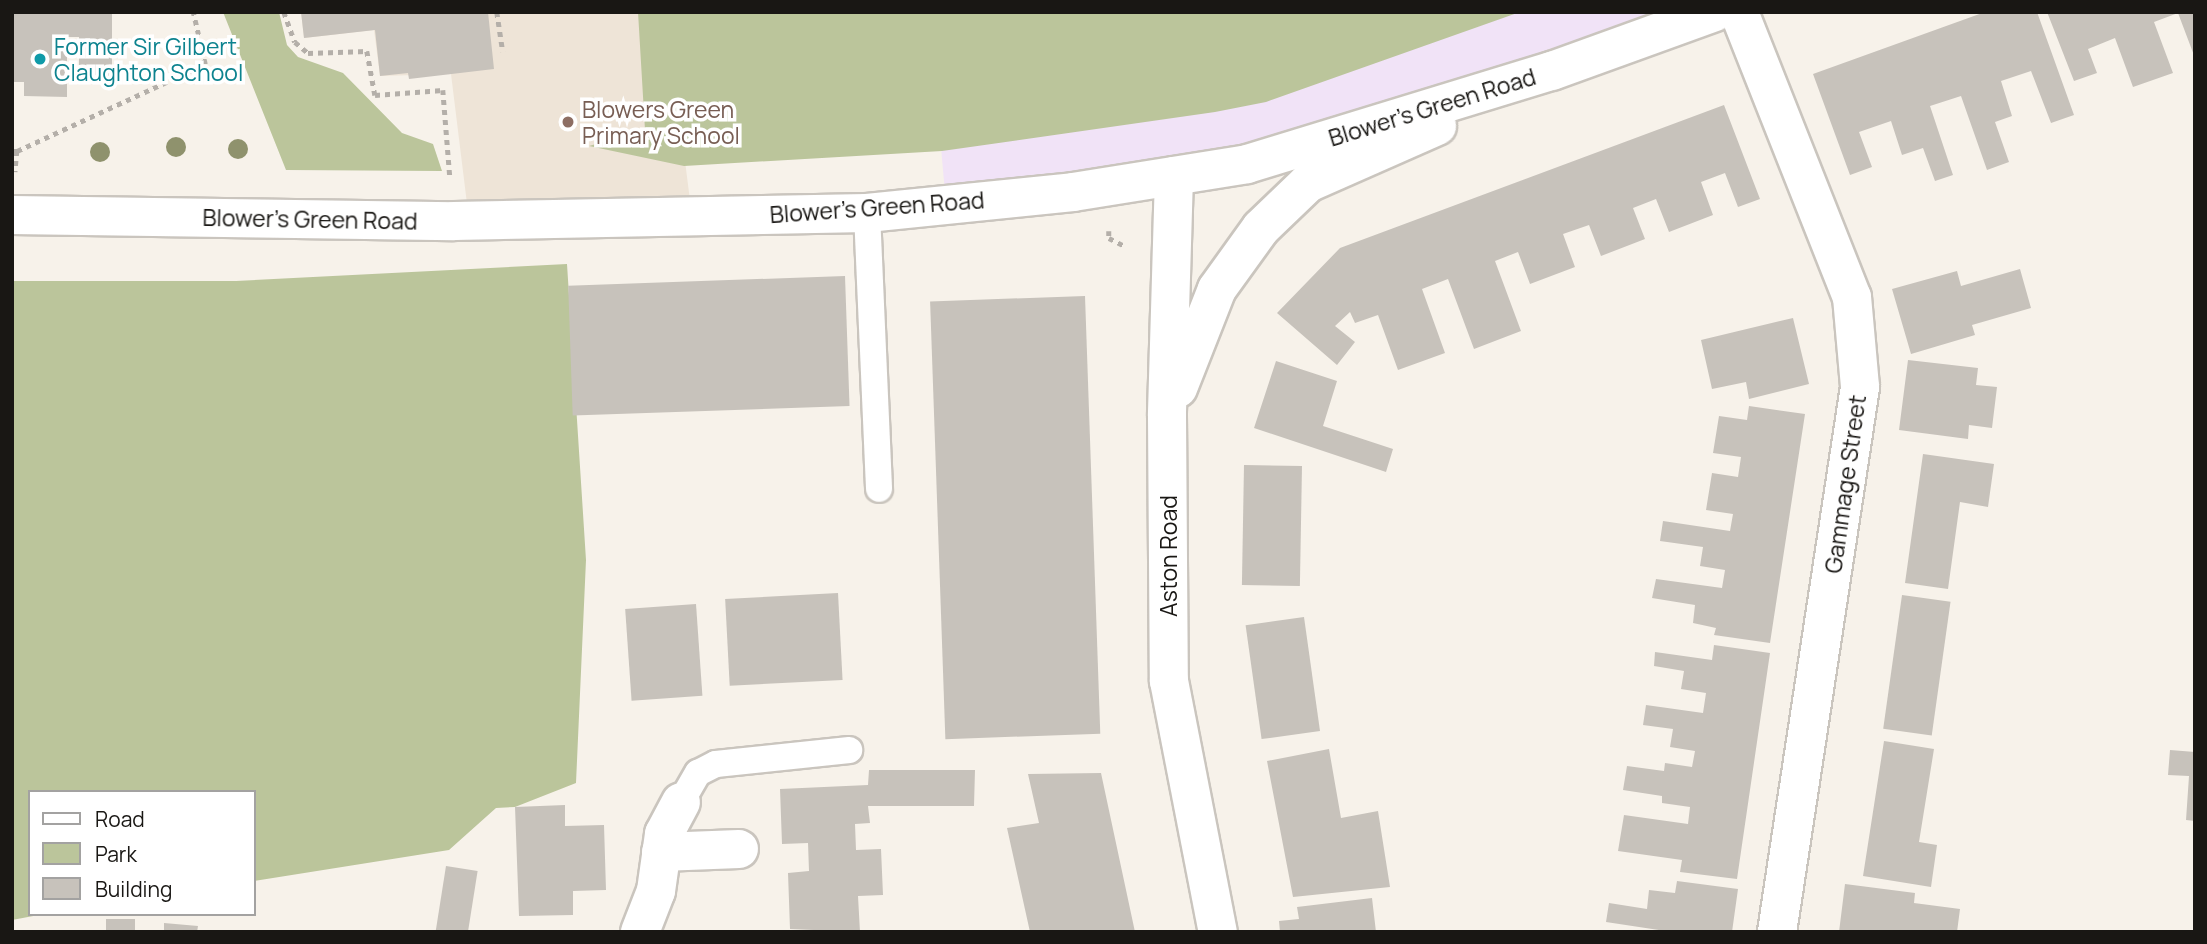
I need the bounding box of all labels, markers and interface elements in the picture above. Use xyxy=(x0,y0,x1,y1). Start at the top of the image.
place label: Former Sir Gilbert Claughton School xyxy=(54,32,243,86)
marker: Former Sir Gilbert Claughton School xyxy=(32,51,48,67)
street label: Blower's Green Road xyxy=(1325,62,1539,152)
place label: Blowers Green Primary School xyxy=(582,95,740,149)
marker: Blowers Green Primary School xyxy=(560,114,576,130)
street label: Blower's Green Road xyxy=(769,186,985,228)
street label: Blower's Green Road xyxy=(202,203,418,235)
street label: Gammage Street xyxy=(1819,393,1871,575)
street label: Aston Road xyxy=(1154,495,1182,617)
legend xyxy=(28,790,256,916)
text: Road xyxy=(95,805,145,833)
text: Park xyxy=(95,840,137,868)
text: Building xyxy=(95,875,172,903)

